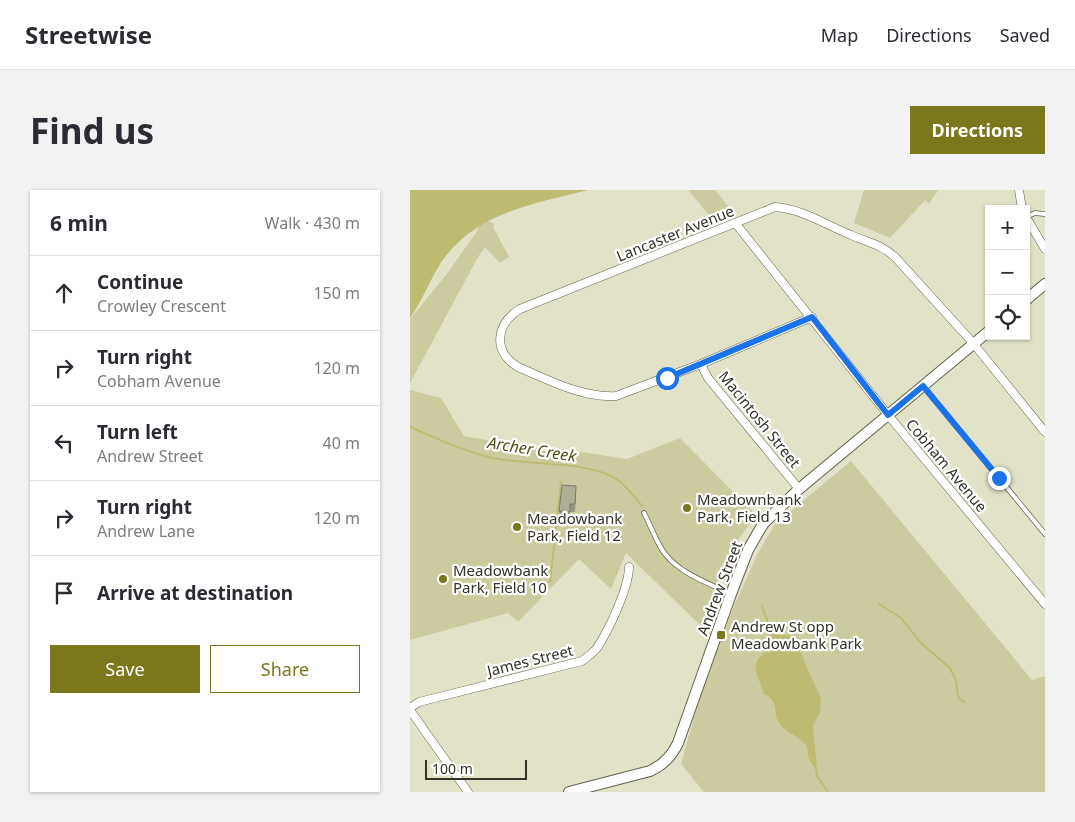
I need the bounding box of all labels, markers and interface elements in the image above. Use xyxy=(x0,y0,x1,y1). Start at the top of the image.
text: Streetwise xyxy=(25,18,152,51)
text: Map xyxy=(821,23,858,47)
text: Directions xyxy=(886,23,972,47)
text: Saved xyxy=(1000,23,1050,47)
button: Directions xyxy=(910,106,1045,154)
text: Find us xyxy=(30,107,154,154)
street label: Lancaster Avenue xyxy=(613,200,737,266)
map controls xyxy=(985,205,1030,340)
button: + xyxy=(985,205,1030,250)
text: 6 min xyxy=(50,209,108,237)
text: Walk · 430 m xyxy=(265,212,360,234)
button: − xyxy=(985,250,1030,295)
text: Continue xyxy=(97,269,183,295)
icon: ahead xyxy=(50,279,78,307)
text: 150 m xyxy=(313,282,360,304)
text: Crowley Crescent xyxy=(97,295,226,317)
button: locate xyxy=(985,295,1030,340)
text: Turn right xyxy=(97,344,192,370)
icon: right xyxy=(50,354,78,382)
text: 120 m xyxy=(313,357,360,379)
street label: Macintosh Street xyxy=(715,366,806,472)
route start xyxy=(656,367,679,390)
text: Cobham Avenue xyxy=(97,370,221,392)
street label: Cobham Avenue xyxy=(902,414,992,516)
text: Turn left xyxy=(97,419,178,445)
icon: left xyxy=(50,429,78,457)
water label: Archer Creek xyxy=(485,431,579,467)
text: 40 m xyxy=(323,432,360,454)
text: Andrew Street xyxy=(97,445,203,467)
route end xyxy=(988,467,1011,490)
place label: Meadownbank Park, Field 13 xyxy=(697,489,801,526)
text: Turn right xyxy=(97,494,192,520)
marker: Meadownbank Park, Field 13 xyxy=(681,502,693,514)
icon: right xyxy=(50,504,78,532)
text: 120 m xyxy=(313,507,360,529)
place label: Meadowbank Park, Field 12 xyxy=(527,508,622,545)
text: Andrew Lane xyxy=(97,520,195,542)
marker: Meadowbank Park, Field 12 xyxy=(511,521,523,533)
street label: Andrew Street xyxy=(692,537,746,638)
place label: Meadowbank Park, Field 10 xyxy=(453,560,548,597)
marker: Meadowbank Park, Field 10 xyxy=(437,573,449,585)
icon: arrive xyxy=(50,579,78,607)
text: Arrive at destination xyxy=(97,580,293,606)
place label: Andrew St opp Meadowbank Park xyxy=(731,616,862,653)
marker: Andrew St opp Meadowbank Park xyxy=(715,629,727,641)
street label: James Street xyxy=(483,640,576,681)
button: Save xyxy=(50,645,200,693)
button: Share xyxy=(210,645,360,693)
scale bar xyxy=(425,757,528,780)
text: 100 m xyxy=(432,759,473,778)

